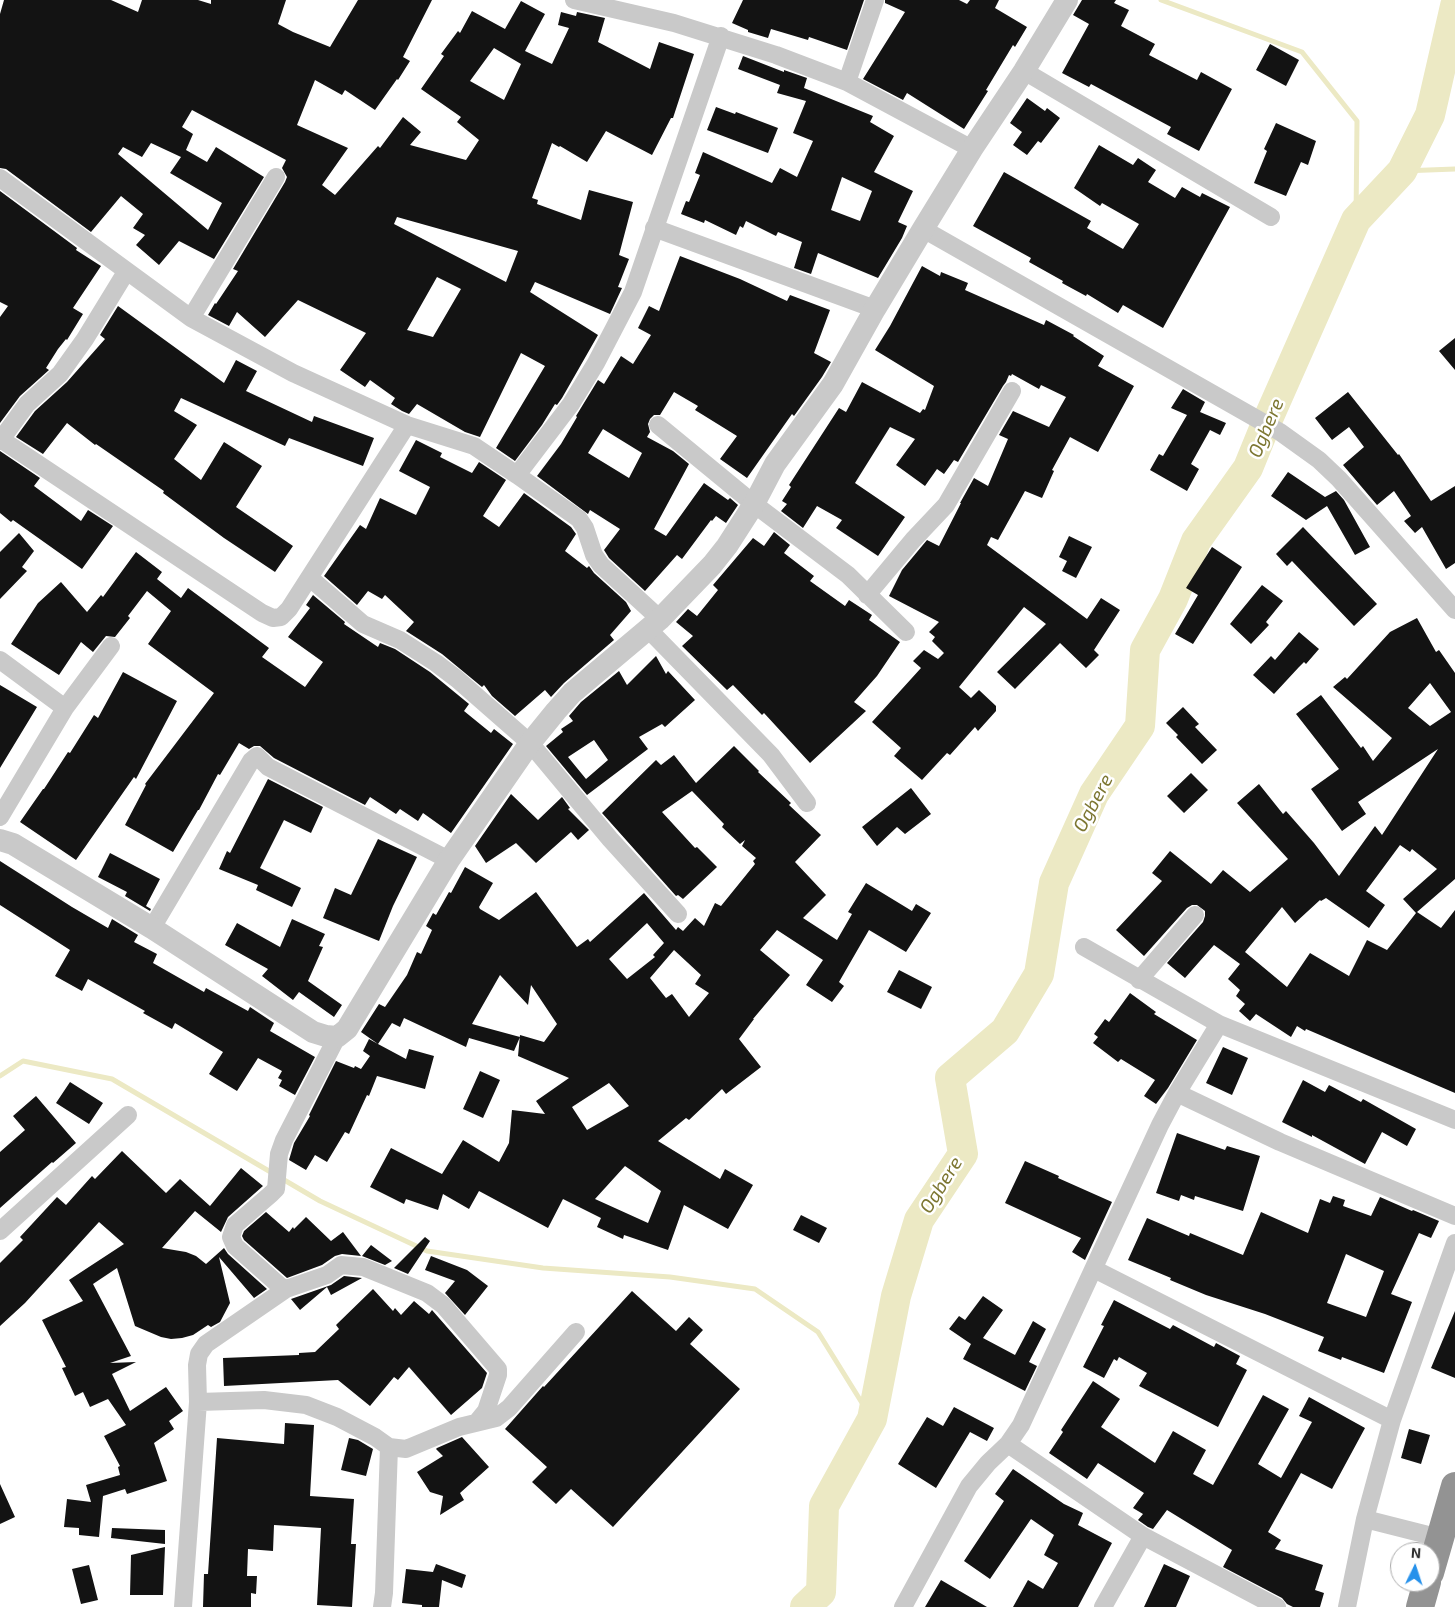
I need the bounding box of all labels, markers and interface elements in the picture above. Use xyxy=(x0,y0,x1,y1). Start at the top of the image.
water label: Ogbere xyxy=(1243,395,1289,461)
water label: Ogbere xyxy=(1068,770,1118,836)
water label: Ogbere xyxy=(915,1153,967,1217)
north arrow xyxy=(1390,1542,1440,1592)
text: N xyxy=(1410,1544,1422,1561)

